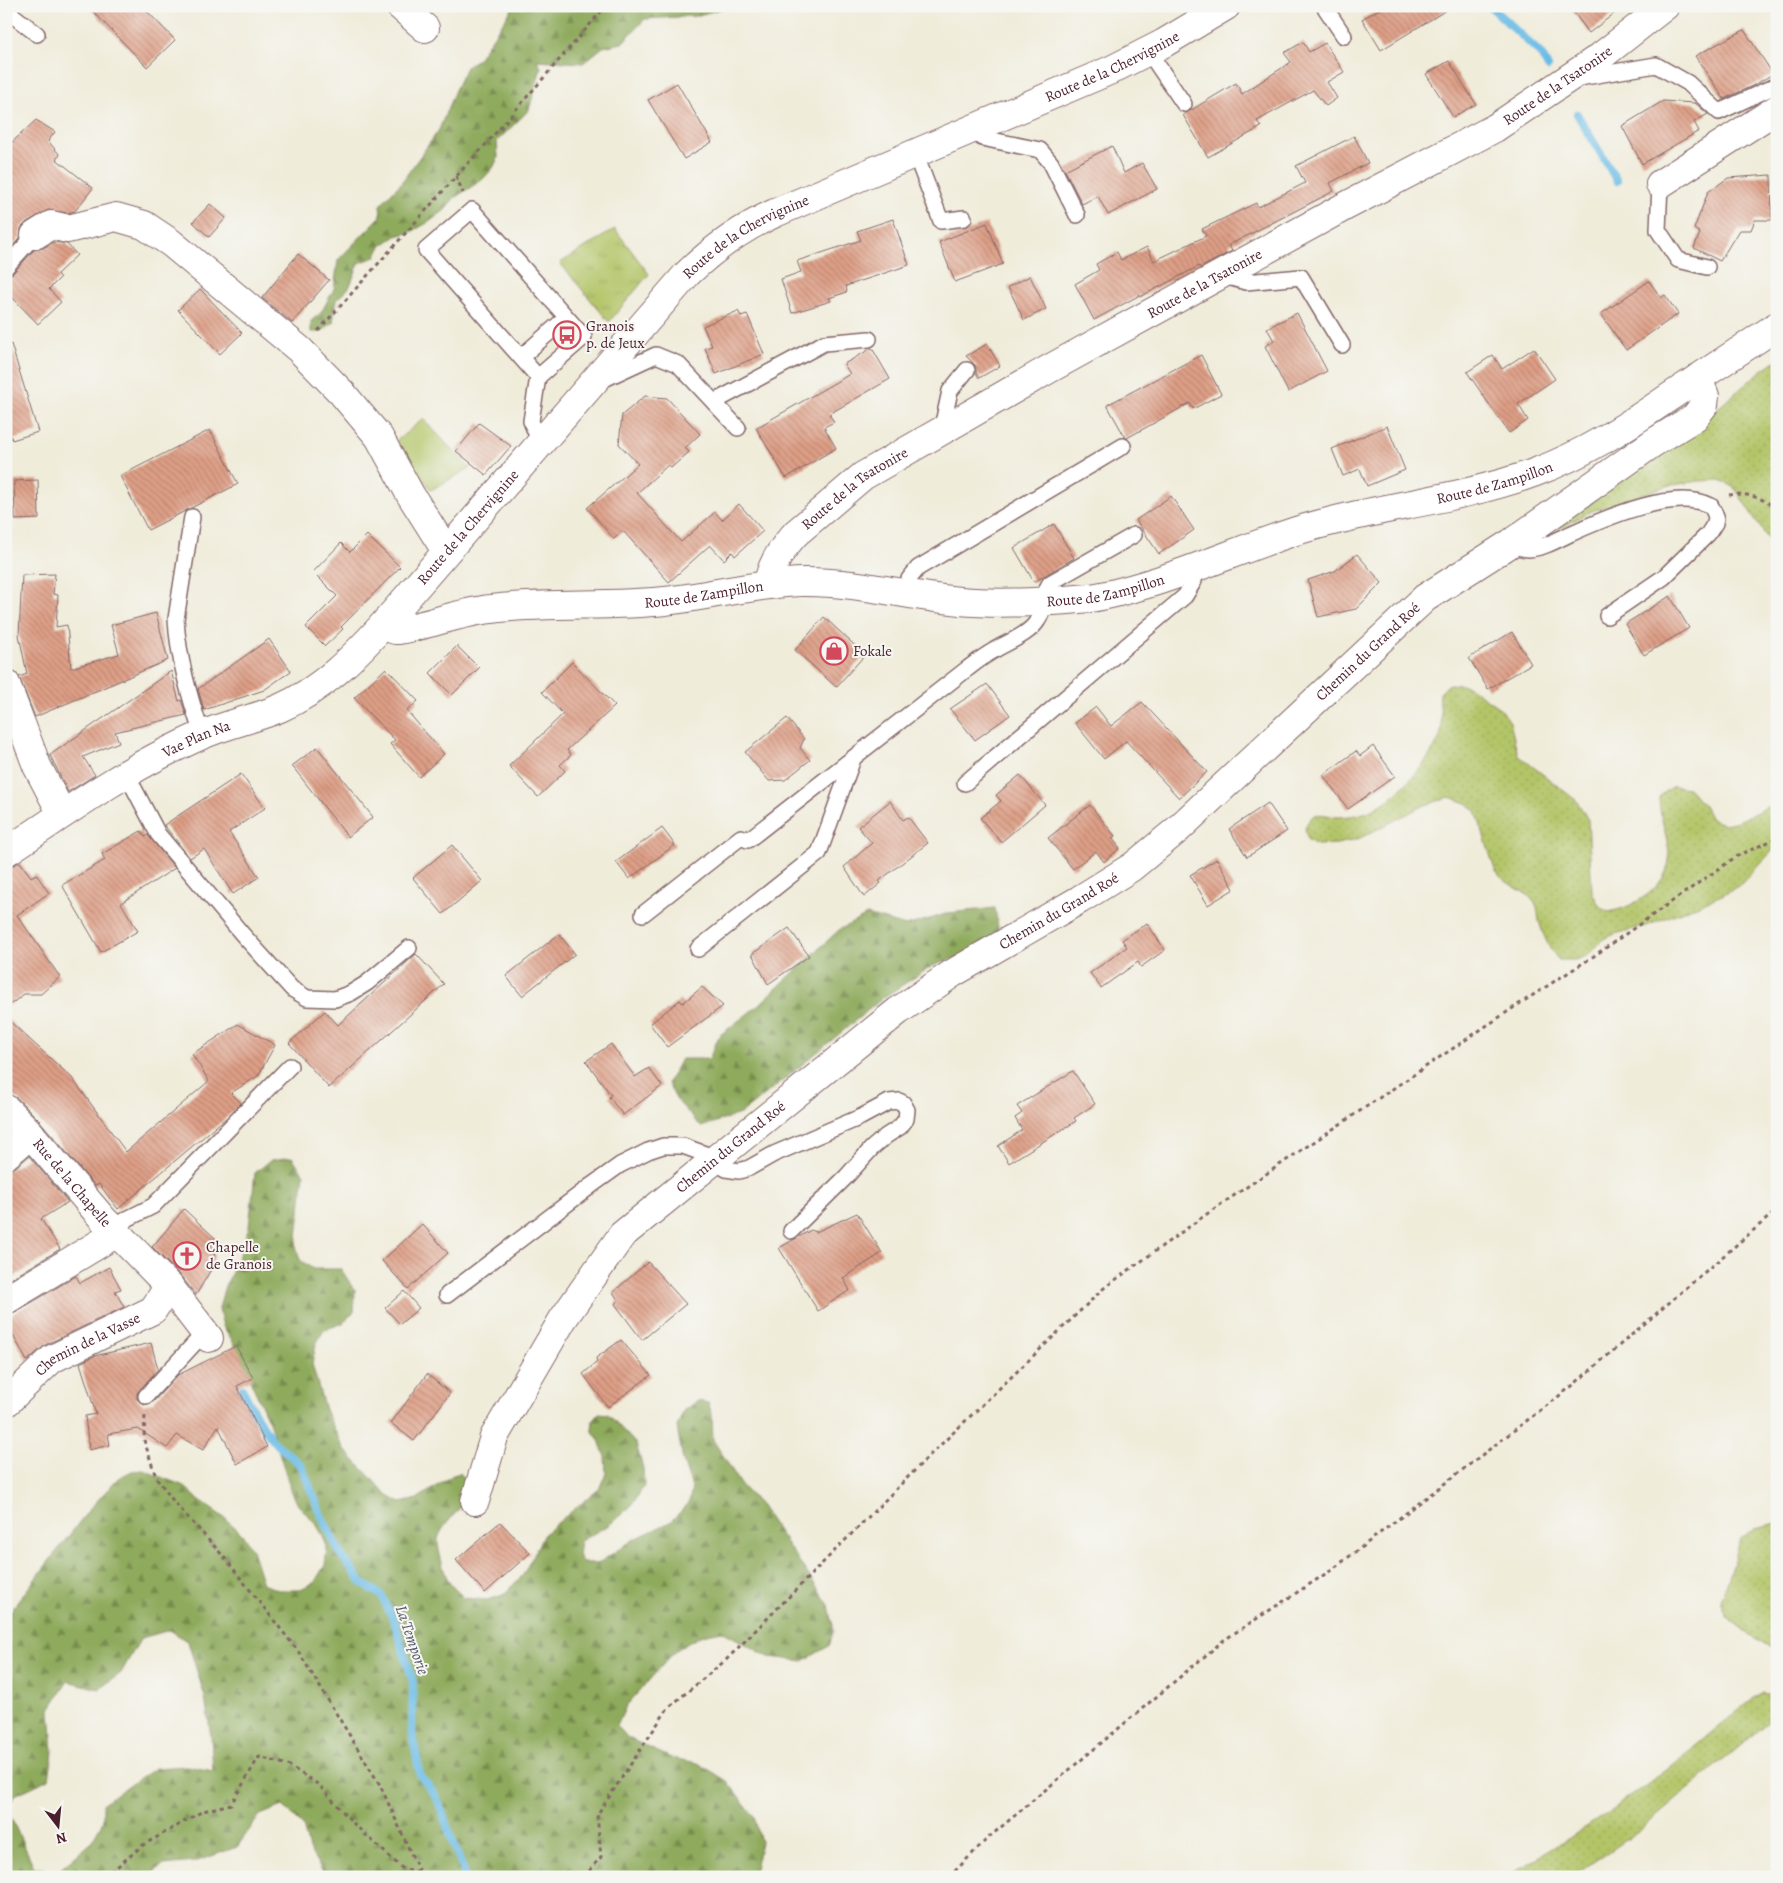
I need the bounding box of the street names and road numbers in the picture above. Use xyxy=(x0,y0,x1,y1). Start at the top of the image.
street label: Route de la Chervignine xyxy=(1042,26,1183,107)
street label: Route de la Tsatonire xyxy=(1499,41,1617,130)
street label: Route de la Chervignine xyxy=(678,190,812,283)
street label: Route de la Tsatonire xyxy=(1143,244,1266,323)
street label: Route de la Tsatonire xyxy=(797,442,912,534)
street label: Route de Zampillon xyxy=(1435,456,1556,509)
street label: Route de la Chervignine xyxy=(412,465,523,589)
street label: Route de Zampillon xyxy=(1046,569,1167,611)
street label: Route de Zampillon xyxy=(644,576,765,613)
street label: Chemin du Grand Roé xyxy=(1311,598,1424,705)
street label: Vae Plan Na xyxy=(158,715,233,763)
street label: Chemin du Grand Roé xyxy=(995,868,1123,954)
street label: Chemin du Grand Roé xyxy=(672,1096,790,1197)
street label: Rue de la Chapelle xyxy=(28,1134,116,1232)
street label: Chemin de la Vasse xyxy=(30,1308,144,1380)

